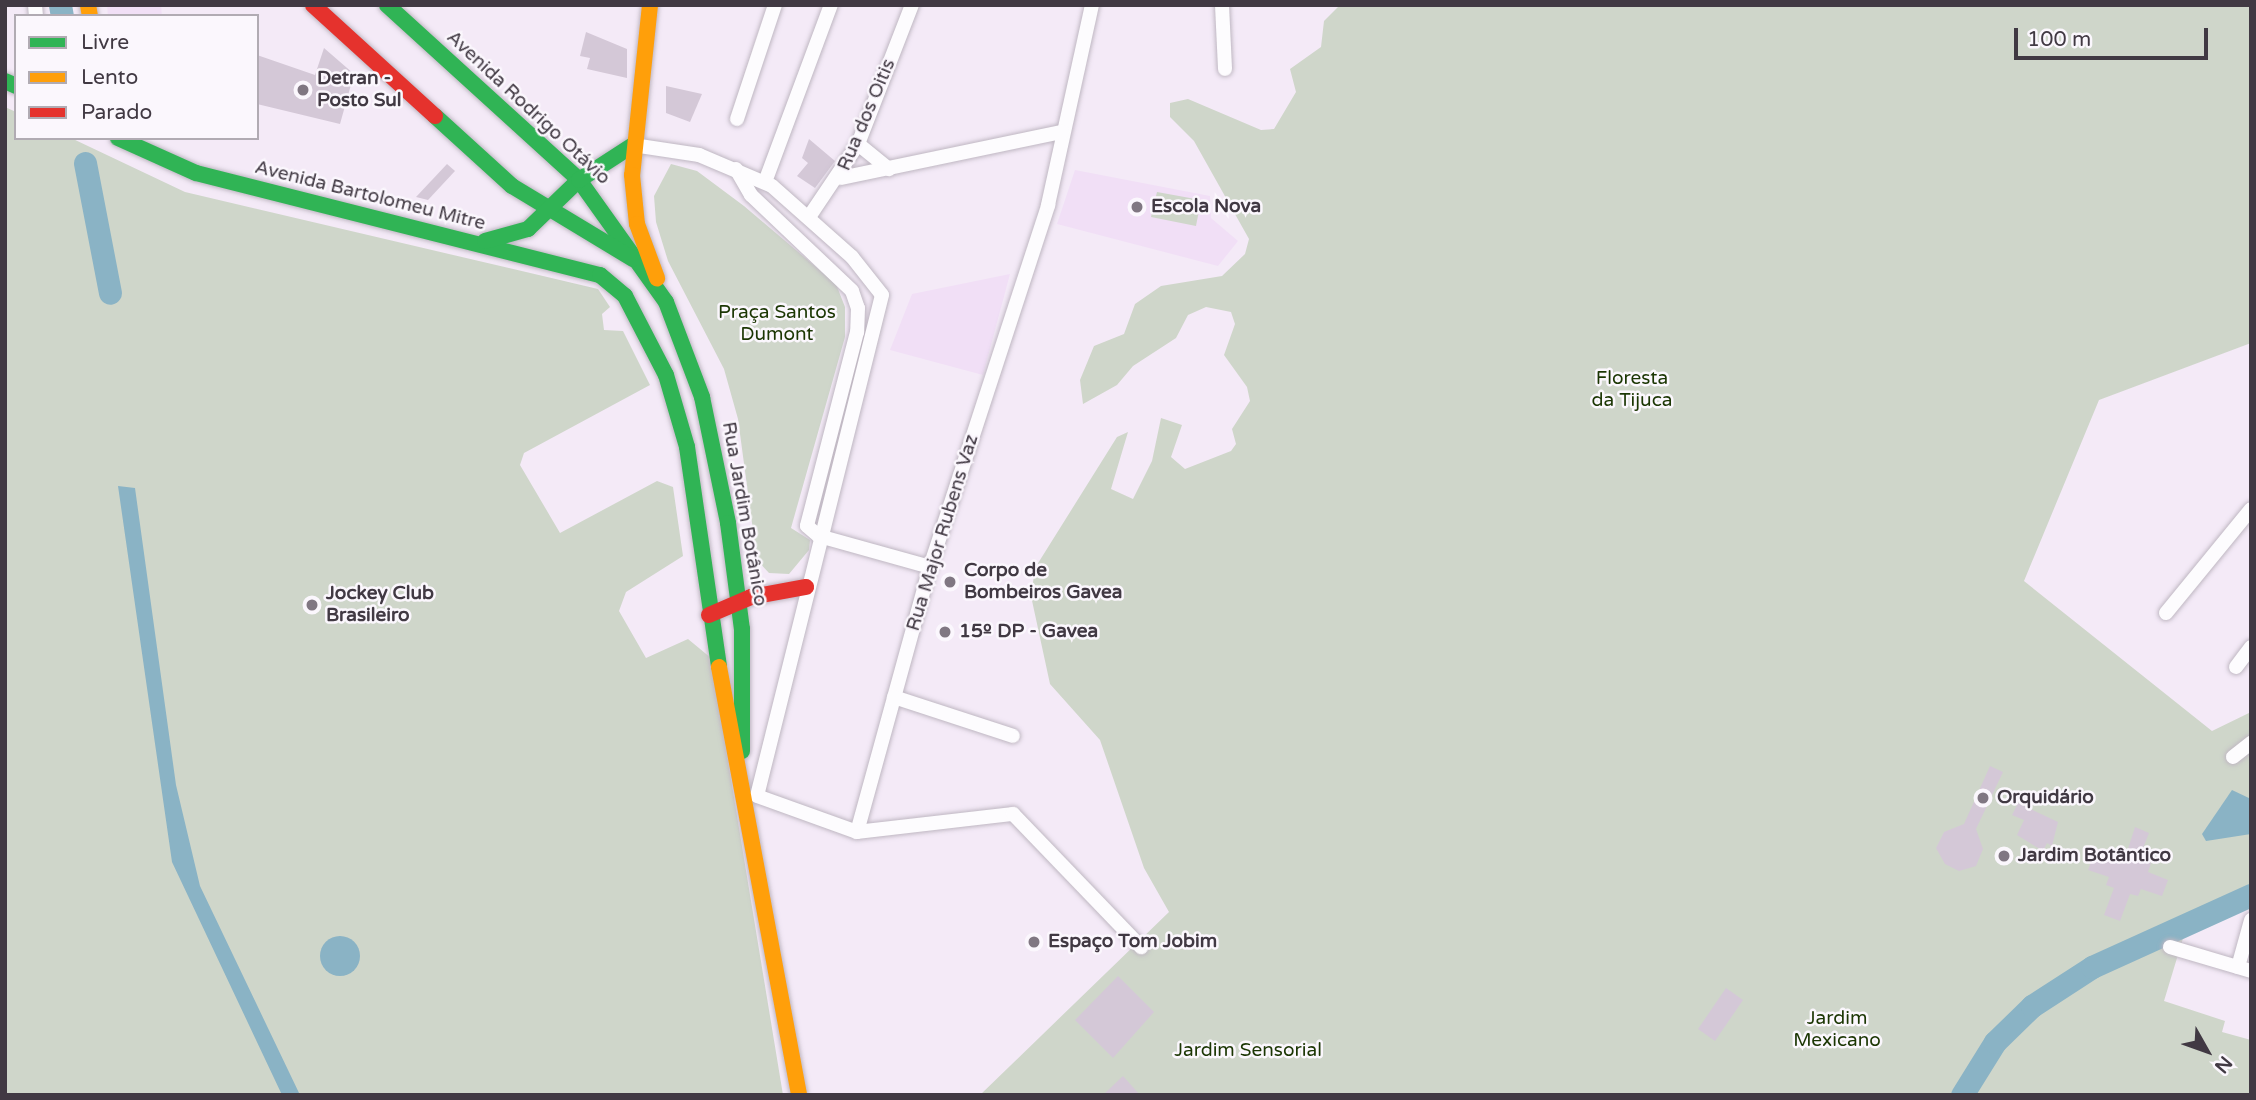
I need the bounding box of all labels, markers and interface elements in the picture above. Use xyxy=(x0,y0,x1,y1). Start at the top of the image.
legend xyxy=(14,14,259,140)
scale bar xyxy=(2018,14,2212,58)
street label: Avenida Rodrigo Otávio xyxy=(442,26,614,190)
text: 100 m xyxy=(2027,27,2091,52)
text: Livre xyxy=(81,30,129,55)
street label: Rua dos Oitis xyxy=(833,56,901,174)
text: Lento xyxy=(81,65,138,90)
place label: Detran - Posto Sul xyxy=(317,68,402,112)
marker: Detran - Posto Sul xyxy=(295,82,311,98)
text: Parado xyxy=(81,100,152,125)
street label: Avenida Bartolomeu Mitre xyxy=(252,156,488,236)
place label: Escola Nova xyxy=(1151,196,1261,218)
marker: Escola Nova xyxy=(1129,199,1145,215)
park label: Praça Santos Dumont xyxy=(718,302,836,346)
park label: Floresta da Tijuca xyxy=(1592,368,1672,412)
street label: Rua Jardim Botânico xyxy=(717,420,771,608)
street label: Rua Major Rubens Vaz xyxy=(902,432,984,634)
place label: Corpo de Bombeiros Gavea xyxy=(964,560,1122,604)
marker: Corpo de Bombeiros Gavea xyxy=(942,574,958,590)
place label: Jockey Club Brasileiro xyxy=(326,583,434,627)
marker: Jockey Club Brasileiro xyxy=(304,597,320,613)
place label: 15º DP - Gavea xyxy=(959,621,1098,643)
marker: 15º DP - Gavea xyxy=(937,624,953,640)
place label: Orquidário xyxy=(1997,787,2094,809)
marker: Orquidário xyxy=(1975,790,1991,806)
place label: Jardim Botântico xyxy=(2018,845,2171,867)
marker: Jardim Botântico xyxy=(1996,848,2012,864)
place label: Espaço Tom Jobim xyxy=(1048,931,1217,953)
marker: Espaço Tom Jobim xyxy=(1026,934,1042,950)
park label: Jardim Mexicano xyxy=(1793,1008,1881,1052)
north arrow xyxy=(2172,1016,2242,1086)
park label: Jardim Sensorial xyxy=(1174,1040,1322,1062)
text: N xyxy=(2210,1052,2236,1077)

